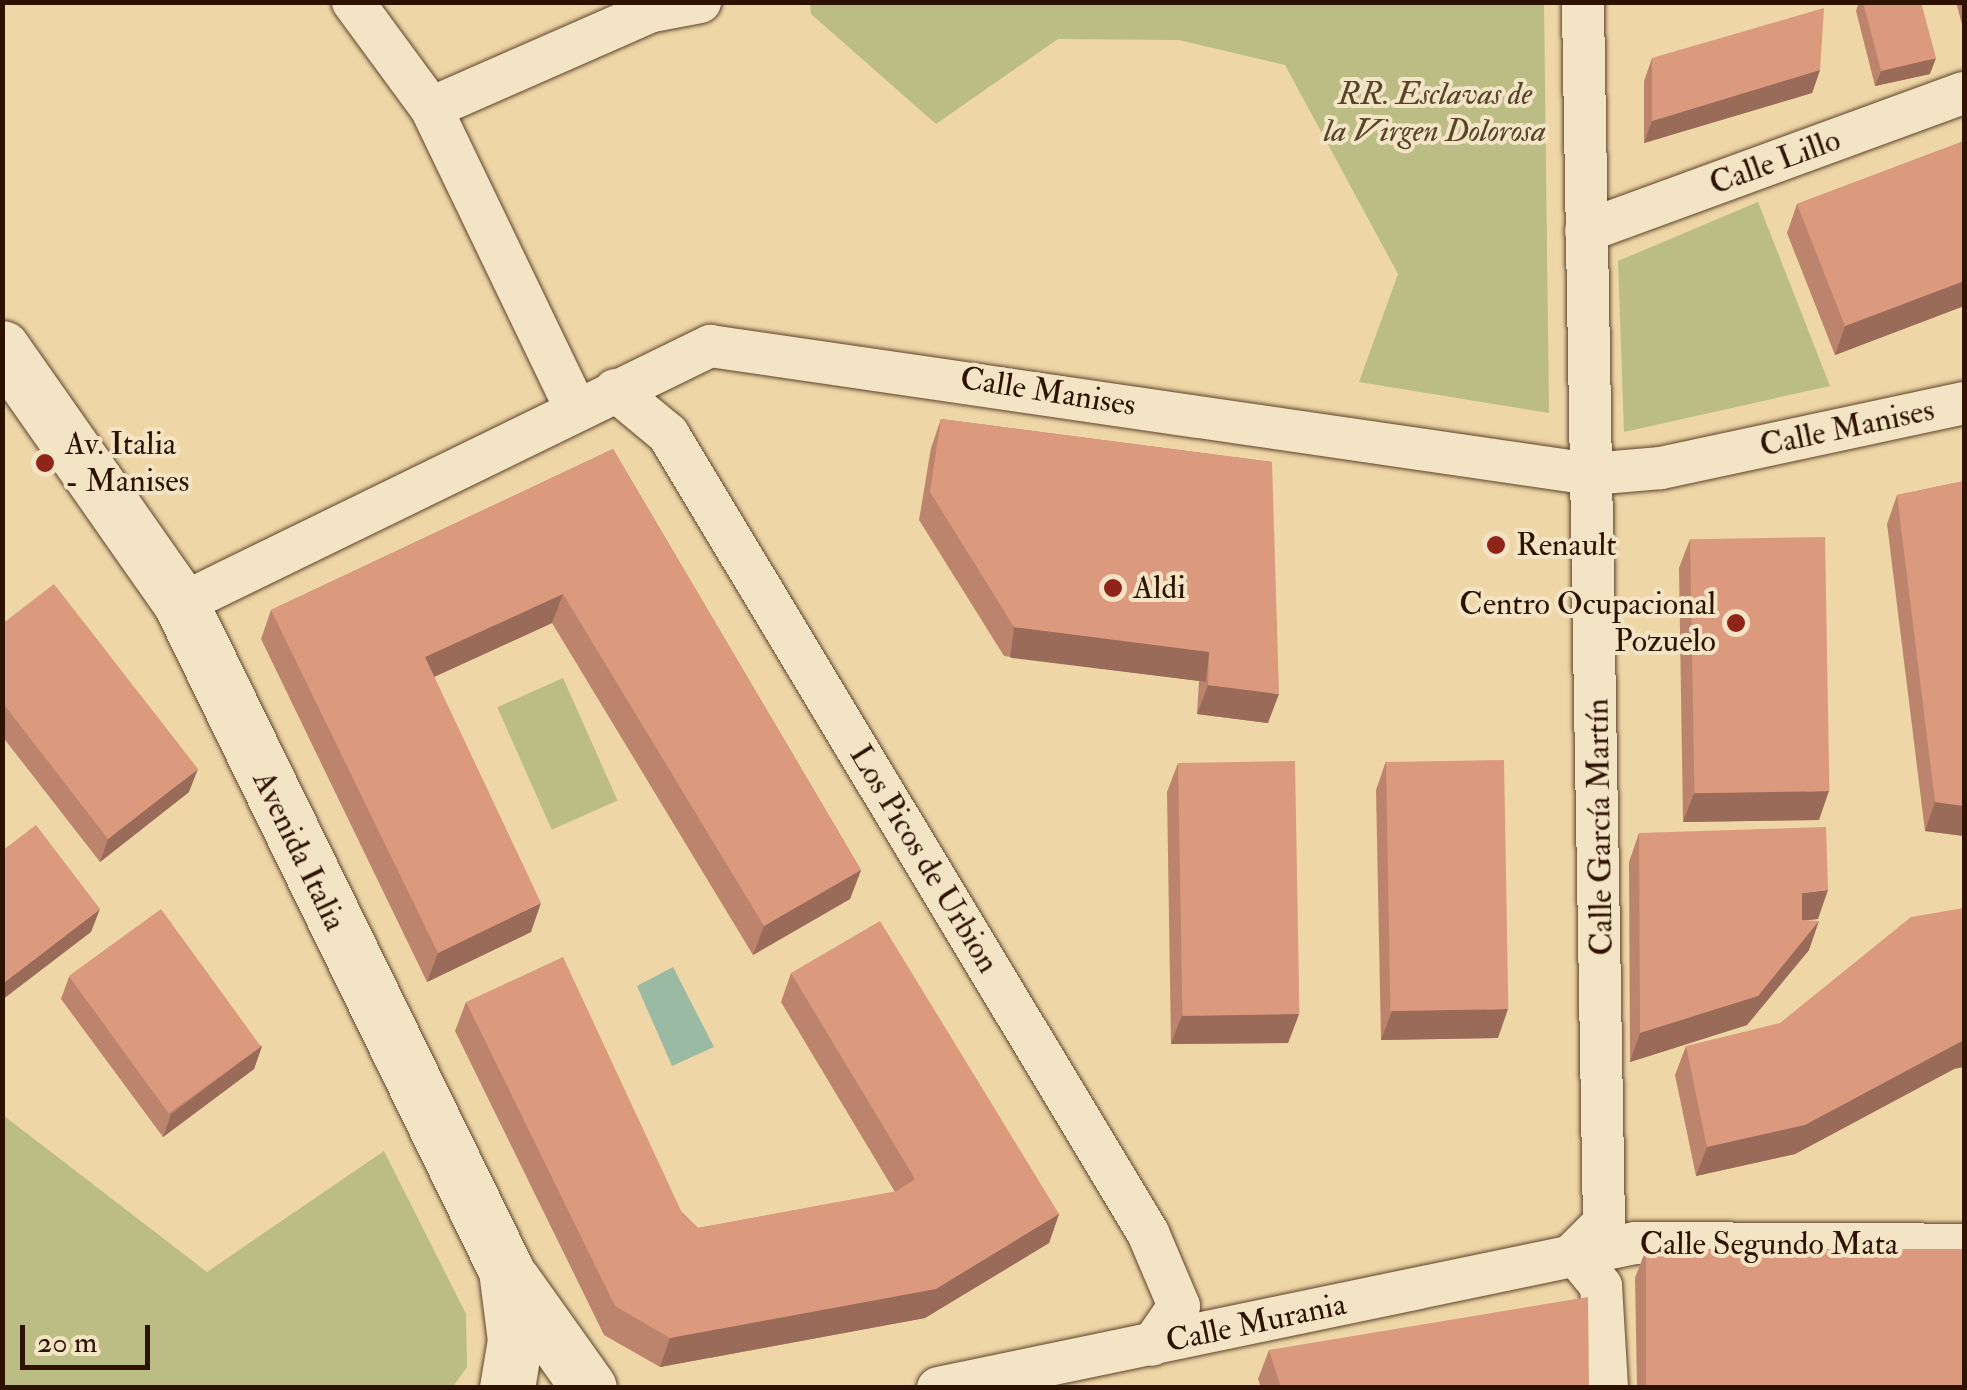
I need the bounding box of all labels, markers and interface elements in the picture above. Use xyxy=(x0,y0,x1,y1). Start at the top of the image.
park label: RR. Esclavas de la Virgen Dolorosa xyxy=(1324,76,1546,151)
street label: Calle Lillo xyxy=(1704,121,1846,203)
street label: Calle Manises xyxy=(958,359,1138,425)
street label: Calle Manises xyxy=(1756,391,1938,465)
place label: Av. Italia - Manises xyxy=(65,426,190,501)
marker: Av. Italia - Manises xyxy=(34,452,56,474)
place label: Renault xyxy=(1516,526,1617,564)
marker: Renault xyxy=(1485,534,1507,556)
place label: Aldi xyxy=(1133,569,1186,607)
marker: Aldi xyxy=(1102,577,1124,599)
place label: Centro Ocupacional Pozuelo xyxy=(1459,586,1716,661)
marker: Centro Ocupacional Pozuelo xyxy=(1725,612,1747,634)
street label: Calle García Martín xyxy=(1579,698,1621,956)
street label: Los Picos de Urbion xyxy=(841,738,1007,980)
street label: Avenida Italia xyxy=(244,765,354,937)
street label: Calle Segundo Mata xyxy=(1640,1225,1898,1263)
street label: Calle Murania xyxy=(1162,1285,1350,1361)
scale bar xyxy=(25,1305,155,1367)
text: 20 m xyxy=(37,1324,97,1361)

